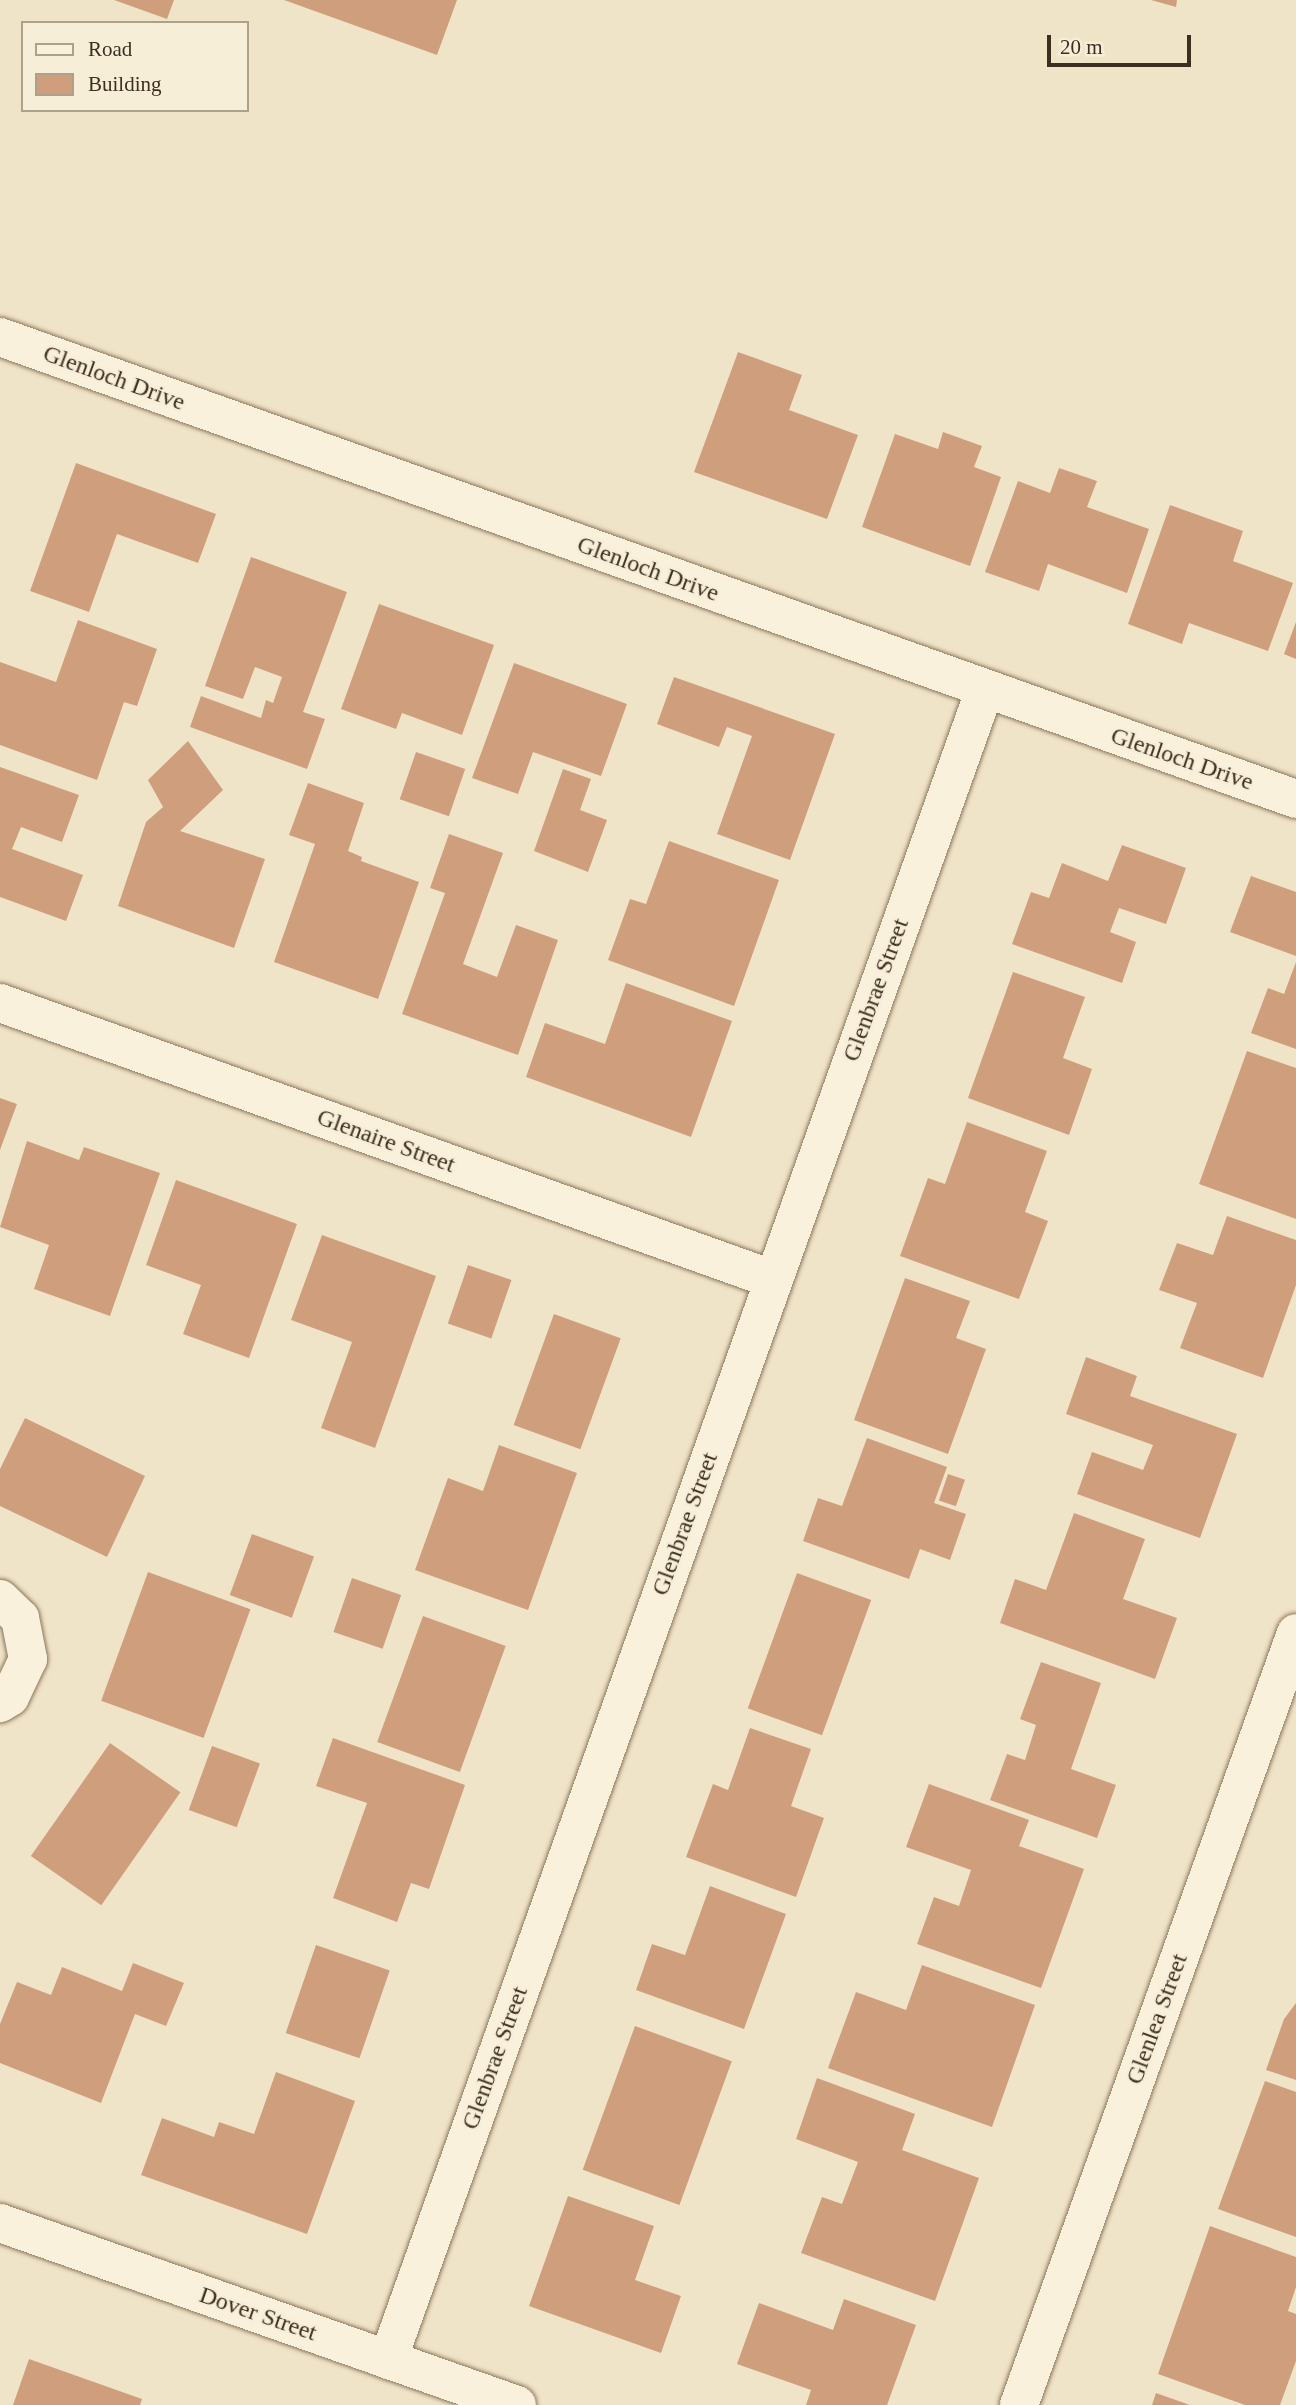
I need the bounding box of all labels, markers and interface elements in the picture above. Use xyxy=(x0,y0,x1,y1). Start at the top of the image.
legend xyxy=(21,21,248,112)
scale bar xyxy=(1051,21,1194,65)
text: 20 m xyxy=(1060,35,1103,59)
text: Road xyxy=(88,37,132,61)
text: Building xyxy=(88,72,162,96)
street label: Glenloch Drive xyxy=(39,339,189,417)
street label: Glenloch Drive xyxy=(573,530,723,608)
street label: Glenloch Drive xyxy=(1107,721,1257,797)
street label: Glenbrae Street xyxy=(837,915,915,1065)
street label: Glenaire Street xyxy=(313,1103,459,1179)
street label: Glenbrae Street xyxy=(646,1449,724,1599)
street label: Glenlea Street xyxy=(1120,1950,1194,2088)
street label: Glenbrae Street xyxy=(456,1983,534,2133)
street label: Dover Street xyxy=(196,2281,320,2347)

